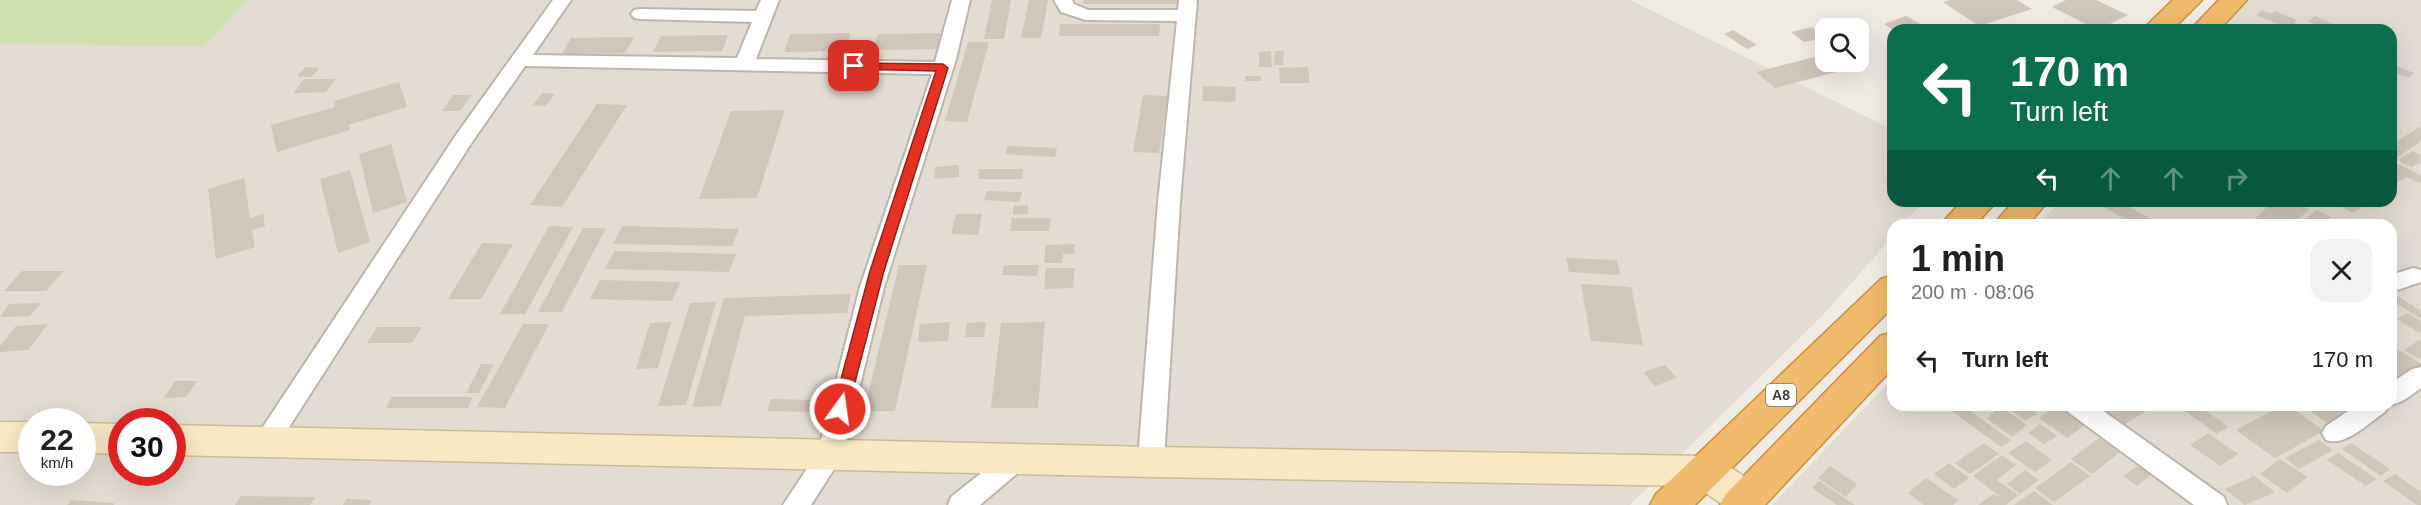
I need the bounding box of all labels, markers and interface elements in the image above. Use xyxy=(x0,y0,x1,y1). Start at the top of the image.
map controls xyxy=(1815,18,1869,72)
button: search xyxy=(1815,18,1869,72)
pin xyxy=(828,40,879,91)
icon: left xyxy=(1911,48,1989,126)
text: 170 m xyxy=(2010,48,2129,95)
icon: arrive xyxy=(837,49,870,82)
text: Turn left xyxy=(2010,97,2108,127)
icon: left xyxy=(2031,162,2064,195)
icon: ahead xyxy=(2094,162,2127,195)
icon: ahead xyxy=(2157,162,2190,195)
icon: right xyxy=(2220,162,2253,195)
text: 1 min xyxy=(1911,238,2005,279)
button: close xyxy=(2310,239,2373,302)
text: 200 m · 08:06 xyxy=(1911,281,2034,303)
icon: left xyxy=(1911,344,1944,377)
text: Turn left xyxy=(1962,347,2048,372)
text: 170 m xyxy=(2312,347,2373,372)
position arrow xyxy=(808,377,872,441)
road number: A8 xyxy=(1766,384,1796,406)
speed limit sign: 30 xyxy=(108,408,186,486)
text: 22 xyxy=(40,423,74,456)
text: km/h xyxy=(41,454,73,471)

